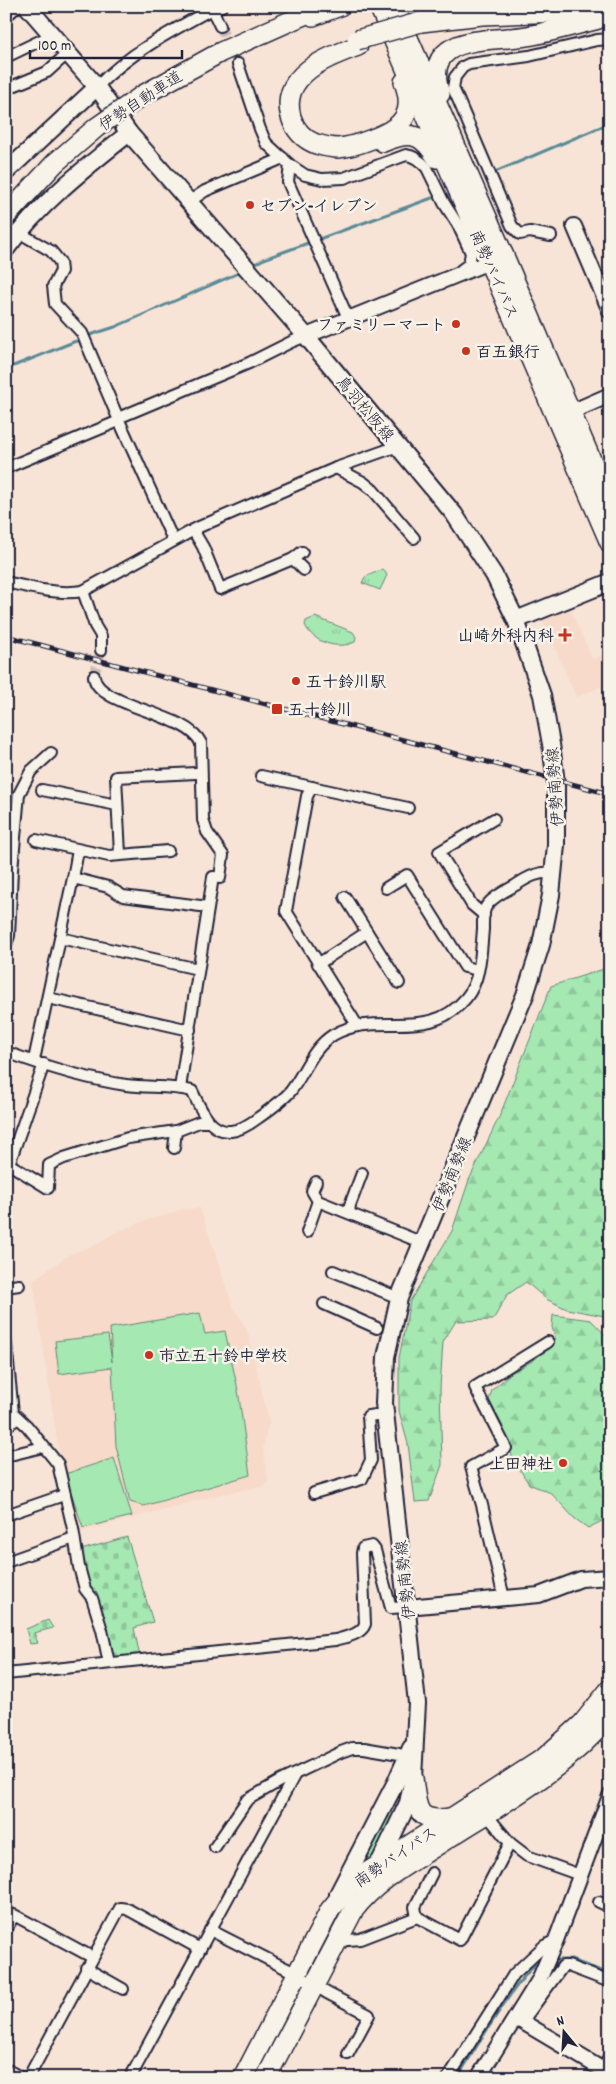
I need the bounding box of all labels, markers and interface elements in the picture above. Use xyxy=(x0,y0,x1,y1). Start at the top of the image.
scale bar xyxy=(30,28,182,60)
text: 100 m xyxy=(38,36,71,58)
street label: 伊勢自動車道 xyxy=(95,66,188,138)
place label: セブン-イレブン xyxy=(260,196,377,219)
marker: セブン-イレブン xyxy=(244,199,256,211)
street label: 南勢バイパス xyxy=(463,227,523,323)
place label: ファミリーマート xyxy=(317,315,446,338)
marker: ファミリーマート xyxy=(450,318,462,330)
place label: 百五銀行 xyxy=(476,342,540,365)
marker: 百五銀行 xyxy=(460,345,472,357)
street label: 鳥羽松阪線 xyxy=(330,372,399,448)
place label: 山崎外科内科 xyxy=(458,626,554,649)
marker: 山崎外科内科 xyxy=(558,628,572,642)
place label: 五十鈴川駅 xyxy=(306,672,386,695)
marker: 五十鈴川駅 xyxy=(290,675,302,687)
place label: 五十鈴川 xyxy=(288,700,352,723)
marker: 五十鈴川 xyxy=(270,702,284,716)
street label: 伊勢南勢線 xyxy=(542,746,571,828)
street label: 伊勢南勢線 xyxy=(428,1134,479,1216)
place label: 市立五十鈴中学校 xyxy=(159,1346,287,1369)
marker: 市立五十鈴中学校 xyxy=(143,1349,155,1361)
place label: 上田神社 xyxy=(489,1454,553,1477)
marker: 上田神社 xyxy=(557,1457,569,1469)
street label: 伊勢南勢線 xyxy=(391,1539,422,1621)
street label: 南勢バイパス xyxy=(350,1822,442,1894)
north arrow xyxy=(538,2006,588,2056)
text: N xyxy=(554,2011,567,2032)

